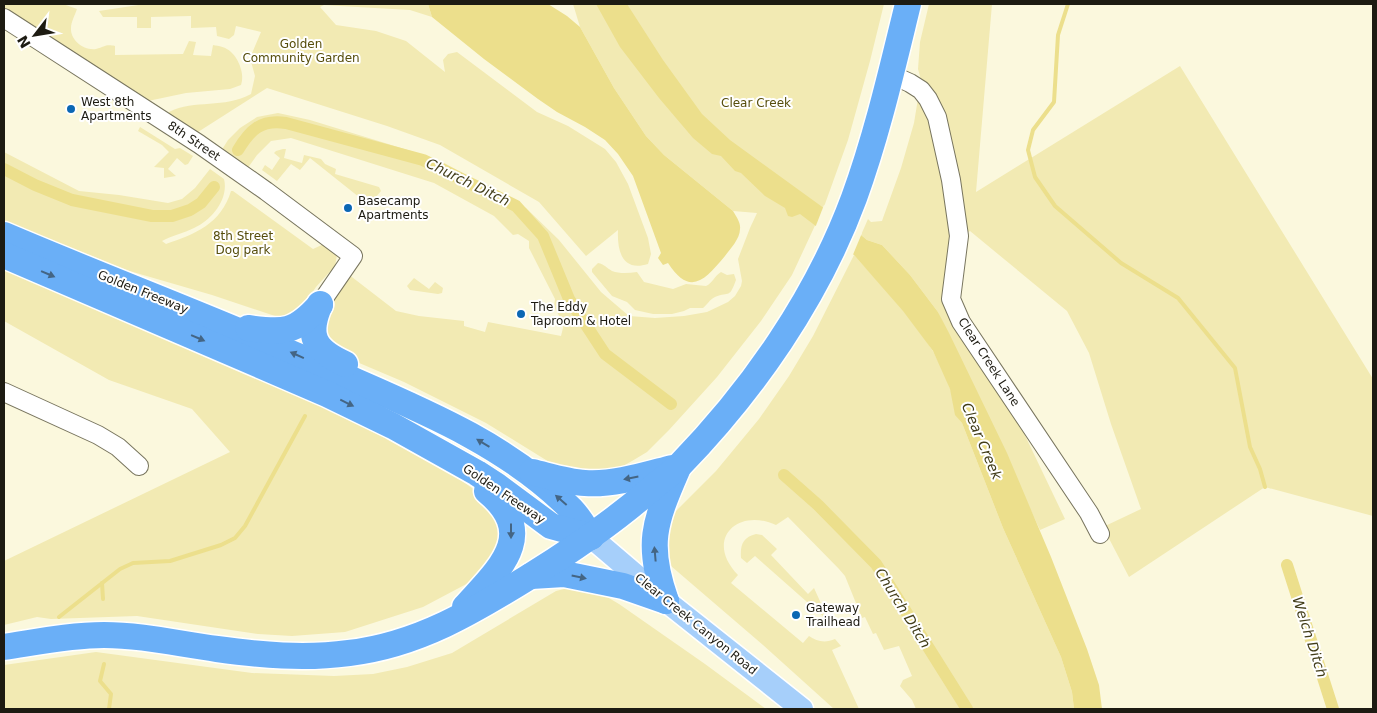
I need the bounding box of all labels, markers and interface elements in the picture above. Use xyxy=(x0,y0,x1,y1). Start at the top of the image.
north arrow xyxy=(10,10,60,60)
text: N xyxy=(14,33,34,51)
park label: Golden Community Garden xyxy=(242,37,360,65)
place label: West 8th Apartments xyxy=(81,95,151,123)
park label: Clear Creek xyxy=(721,96,791,110)
marker: West 8th Apartments xyxy=(65,103,77,115)
street label: 8th Street xyxy=(165,118,223,164)
water label: Church Ditch xyxy=(424,155,512,209)
place label: Basecamp Apartments xyxy=(358,194,428,222)
marker: Basecamp Apartments xyxy=(342,202,354,214)
park label: 8th Street Dog park xyxy=(213,229,273,257)
street label: Golden Freeway xyxy=(96,268,190,316)
one-way arrow xyxy=(41,271,56,279)
place label: The Eddy Taproom & Hotel xyxy=(530,300,631,328)
marker: The Eddy Taproom & Hotel xyxy=(515,308,527,320)
street label: Clear Creek Lane xyxy=(955,315,1023,409)
one-way arrow xyxy=(191,334,205,342)
one-way arrow xyxy=(290,351,304,359)
one-way arrow xyxy=(340,399,354,407)
water label: Clear Creek xyxy=(959,400,1006,483)
one-way arrow xyxy=(477,439,490,448)
street label: Golden Freeway xyxy=(460,461,548,527)
one-way arrow xyxy=(623,474,638,482)
one-way arrow xyxy=(554,495,567,506)
one-way arrow xyxy=(507,523,515,539)
one-way arrow xyxy=(650,546,658,562)
water label: Church Ditch xyxy=(872,565,934,651)
street label: Clear Creek Canyon Road xyxy=(632,570,760,678)
one-way arrow xyxy=(571,573,586,581)
water label: Welch Ditch xyxy=(1289,595,1331,679)
place label: Gateway Trailhead xyxy=(805,601,860,629)
marker: Gateway Trailhead xyxy=(790,609,802,621)

